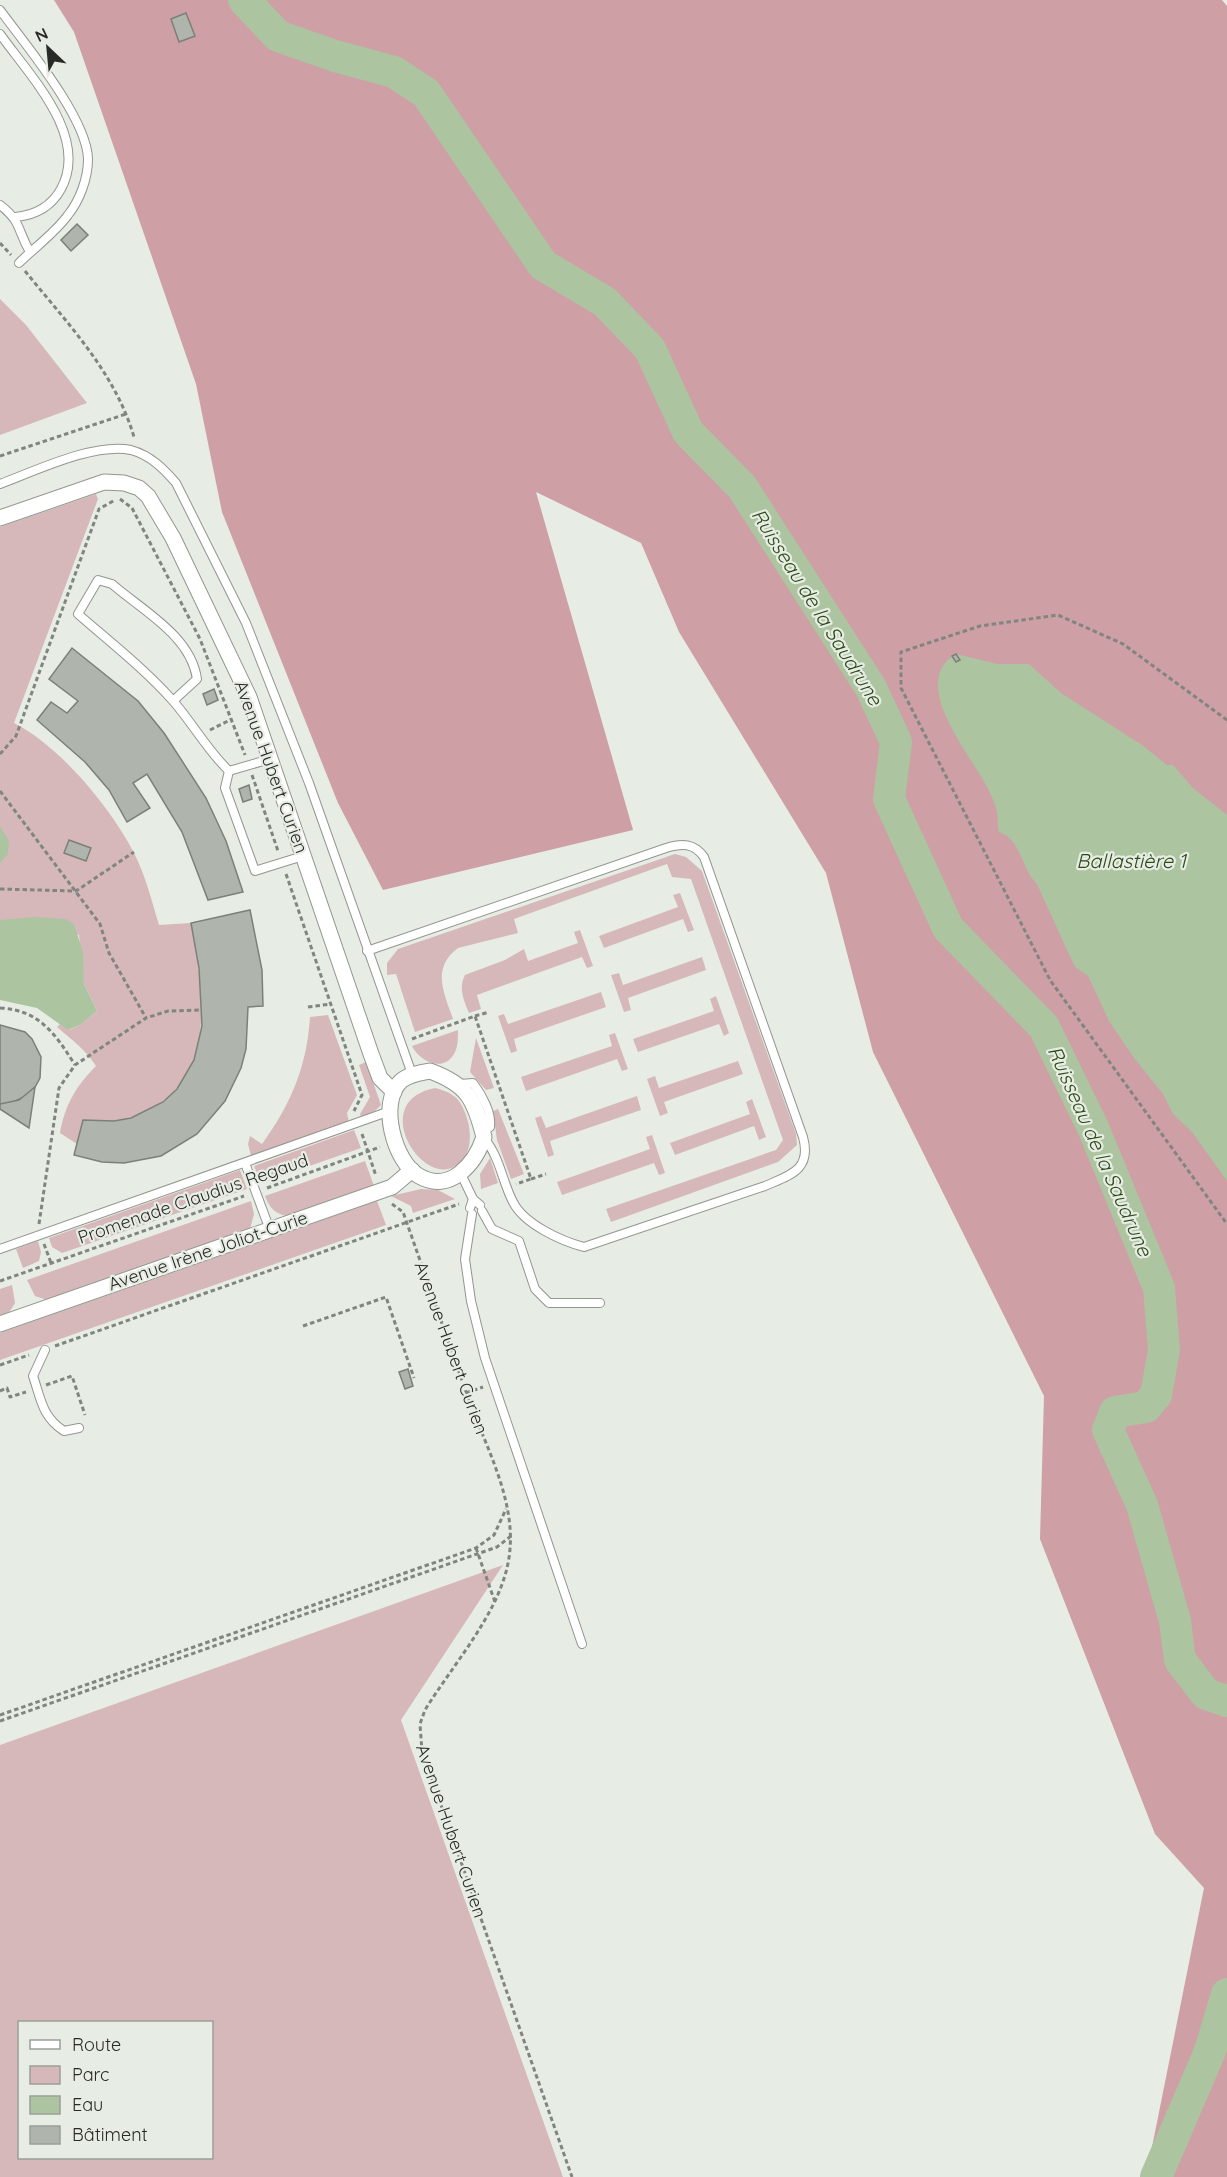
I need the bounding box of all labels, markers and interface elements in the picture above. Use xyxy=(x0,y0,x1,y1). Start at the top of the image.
north arrow xyxy=(18,18,78,78)
text: N xyxy=(32,23,51,46)
water label: Ruisseau de la Saudrune xyxy=(747,504,889,710)
street label: Avenue Hubert Curien xyxy=(230,677,313,856)
water label: Ballastière 1 xyxy=(1076,848,1187,873)
water label: Ruisseau de la Saudrune xyxy=(1043,1042,1158,1260)
street label: Promenade Claudius Regaud xyxy=(75,1148,311,1249)
street label: Avenue Irène Joliot-Curie xyxy=(105,1206,311,1295)
street label: Avenue Hubert Curien xyxy=(410,1258,493,1437)
street label: Avenue Hubert Curien xyxy=(411,1741,492,1921)
legend xyxy=(18,2021,213,2159)
text: Route xyxy=(72,2033,121,2056)
text: Parc xyxy=(72,2063,109,2086)
text: Eau xyxy=(72,2093,103,2116)
text: Bâtiment xyxy=(72,2123,148,2146)

